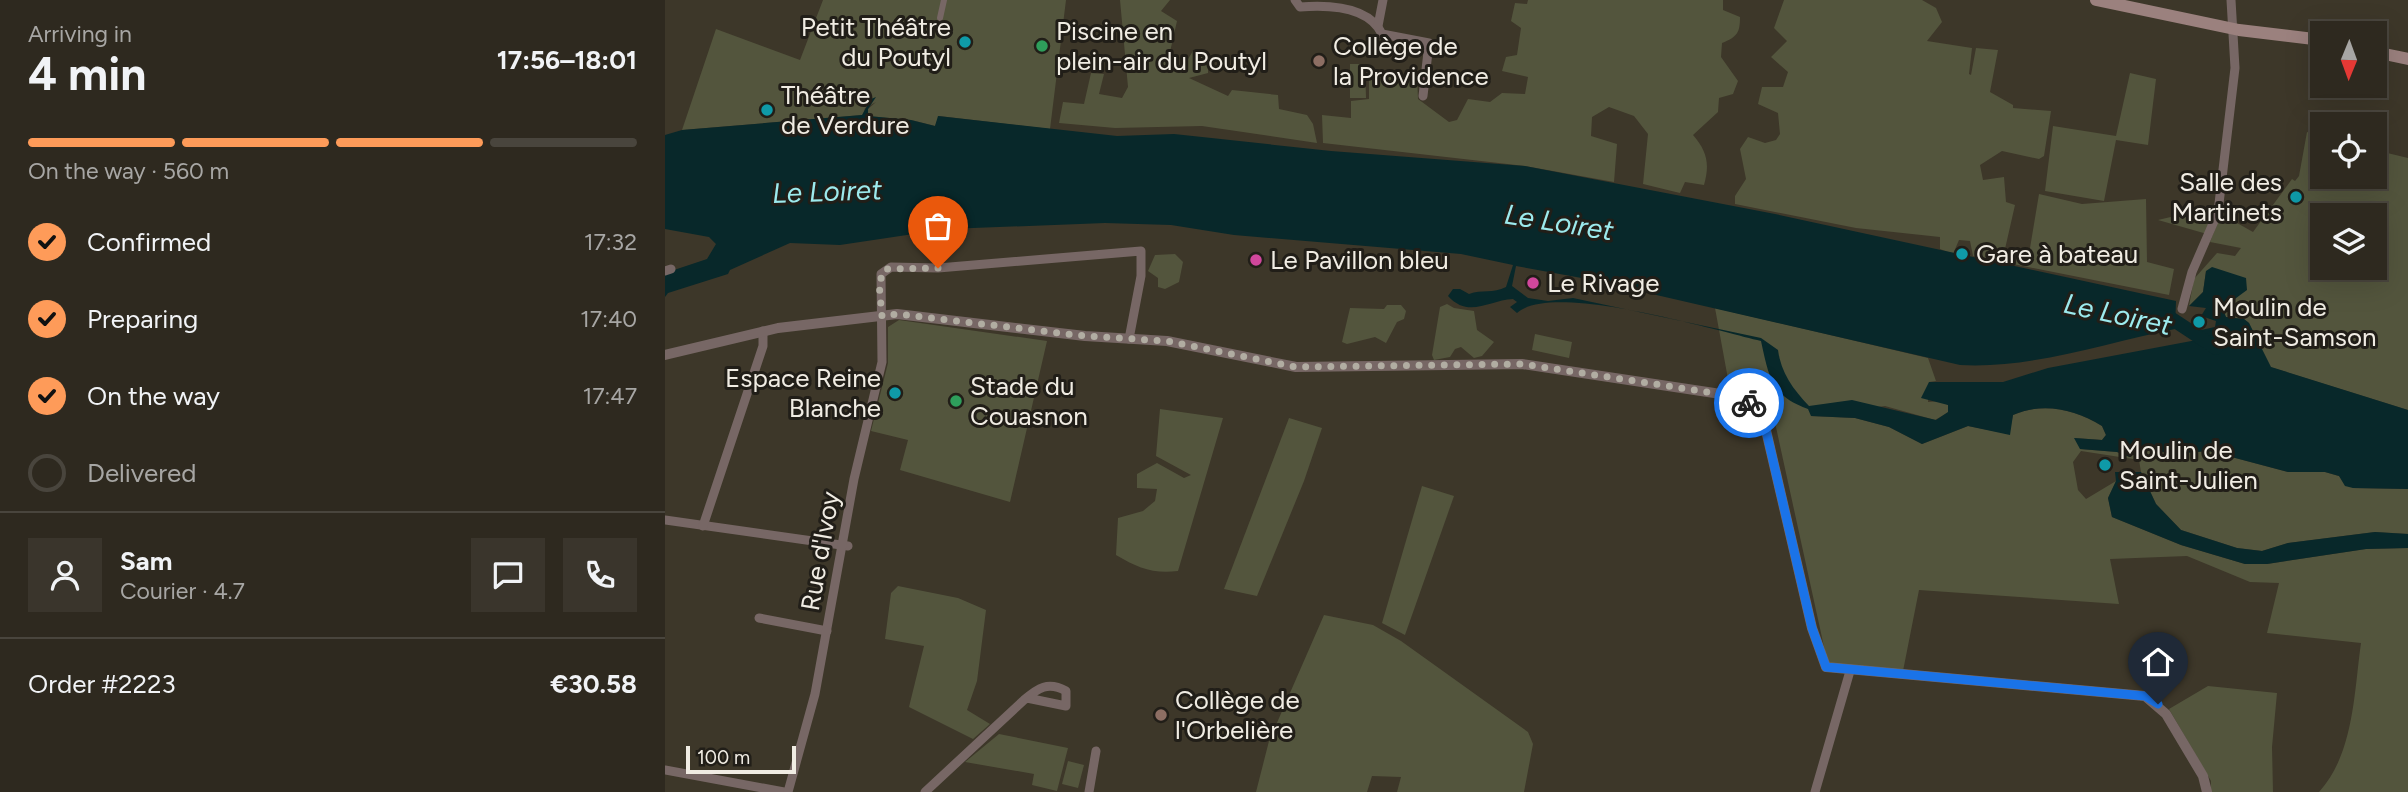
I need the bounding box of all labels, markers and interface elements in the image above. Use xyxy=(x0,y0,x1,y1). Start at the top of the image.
place label: Petit Théâtre du Poutyl xyxy=(801,11,951,73)
place label: Piscine en plein-air du Poutyl xyxy=(1056,15,1267,77)
text: Arriving in xyxy=(28,20,132,48)
north arrow xyxy=(2310,21,2387,98)
map controls xyxy=(2310,21,2387,280)
place label: Collège de la Providence xyxy=(1333,30,1489,92)
marker: Petit Théâtre du Poutyl xyxy=(957,34,973,50)
marker: Piscine en plein-air du Poutyl xyxy=(1034,38,1050,54)
text: 17:56–18:01 xyxy=(497,44,637,76)
text: 4 min xyxy=(28,46,146,102)
marker: Collège de la Providence xyxy=(1311,53,1327,69)
place label: Théâtre de Verdure xyxy=(781,79,910,141)
marker: Théâtre de Verdure xyxy=(759,102,775,118)
button: locate xyxy=(2310,112,2387,189)
text: On the way · 560 m xyxy=(28,157,229,185)
place label: Salle des Martinets xyxy=(2171,166,2282,228)
water label: Le Loiret xyxy=(772,172,883,210)
marker: Salle des Martinets xyxy=(2288,189,2304,205)
pin xyxy=(908,196,968,268)
water label: Le Loiret xyxy=(1502,197,1616,247)
button: layers xyxy=(2310,203,2387,280)
icon: bag xyxy=(919,207,957,245)
icon: check xyxy=(28,223,66,261)
text: Confirmed xyxy=(87,226,211,258)
text: 17:32 xyxy=(584,228,637,256)
place label: Gare à bateau xyxy=(1976,238,2138,270)
place label: Le Pavillon bleu xyxy=(1270,244,1449,276)
marker: Gare à bateau xyxy=(1954,246,1970,262)
marker: Le Pavillon bleu xyxy=(1248,252,1264,268)
place label: Le Rivage xyxy=(1547,267,1659,299)
marker: Le Rivage xyxy=(1525,275,1541,291)
water label: Le Loiret xyxy=(2061,286,2175,342)
place label: Moulin de Saint-Samson xyxy=(2213,291,2377,353)
icon: check xyxy=(28,300,66,338)
text: Preparing xyxy=(87,303,198,335)
text: 17:40 xyxy=(580,305,637,333)
marker: Moulin de Saint-Samson xyxy=(2191,314,2207,330)
place label: Espace Reine Blanche xyxy=(725,362,881,424)
courier xyxy=(1714,368,1784,438)
place label: Stade du Couasnon xyxy=(970,370,1088,432)
icon: check xyxy=(28,377,66,415)
text: On the way xyxy=(87,380,220,412)
text: 17:47 xyxy=(583,382,637,410)
icon: bike xyxy=(1730,384,1768,422)
marker: Espace Reine Blanche xyxy=(887,385,903,401)
marker: Stade du Couasnon xyxy=(948,393,964,409)
place label: Moulin de Saint-Julien xyxy=(2119,434,2258,496)
text: Delivered xyxy=(87,457,196,489)
marker: Moulin de Saint-Julien xyxy=(2097,457,2113,473)
street label: Rue d'Ivoy xyxy=(794,489,846,613)
button: person xyxy=(28,538,102,612)
button: chat xyxy=(471,538,545,612)
button: phone xyxy=(563,538,637,612)
text: Sam xyxy=(120,545,172,577)
text: Courier · 4.7 xyxy=(120,577,245,605)
pin xyxy=(2128,632,2188,704)
icon: home xyxy=(2139,643,2177,681)
text: Order #2223 xyxy=(28,668,176,700)
text: €30.58 xyxy=(550,668,637,700)
place label: Collège de l'Orbelière xyxy=(1175,684,1300,746)
marker: Collège de l'Orbelière xyxy=(1153,707,1169,723)
scale bar xyxy=(686,743,796,775)
text: 100 m xyxy=(697,746,750,769)

